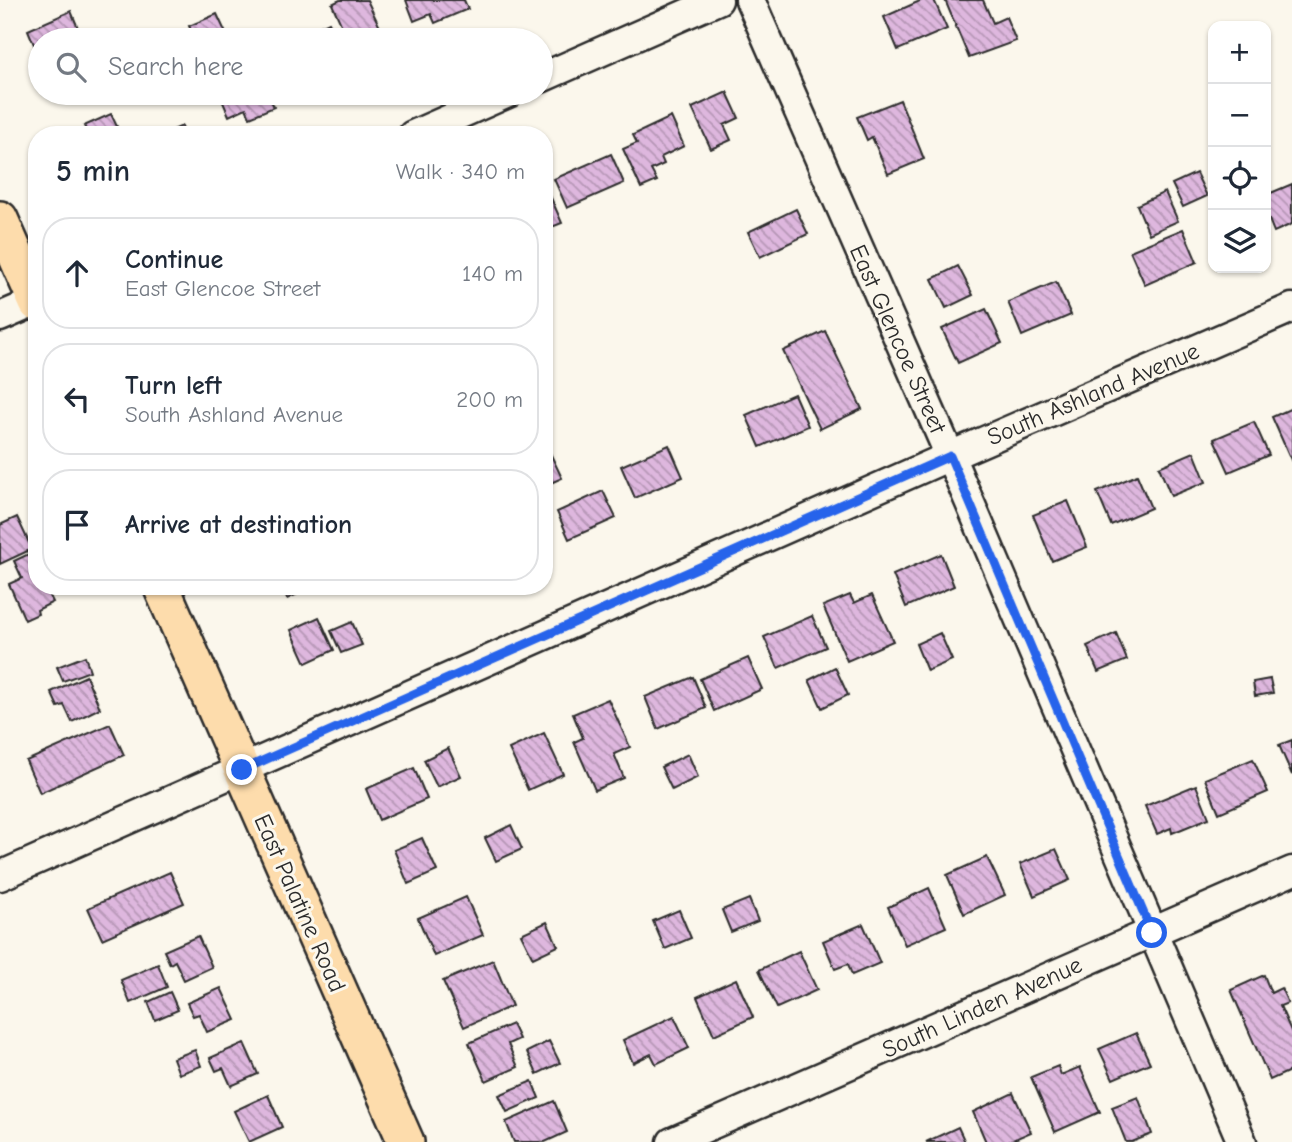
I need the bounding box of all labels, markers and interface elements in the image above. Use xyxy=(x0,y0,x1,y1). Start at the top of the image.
map controls xyxy=(1208,21,1271,273)
button: + xyxy=(1208,21,1271,84)
search box xyxy=(28,28,553,105)
icon: search xyxy=(52,48,90,86)
text: Search here xyxy=(108,52,243,82)
button: − xyxy=(1208,84,1271,147)
button: locate xyxy=(1208,147,1271,210)
text: 5 min xyxy=(56,154,130,189)
text: Walk · 340 m xyxy=(396,158,525,185)
button: layers xyxy=(1208,210,1271,273)
street label: East Glencoe Street xyxy=(844,240,953,439)
text: Continue xyxy=(125,245,223,275)
icon: ahead xyxy=(58,254,96,292)
text: 140 m xyxy=(462,260,523,287)
text: East Glencoe Street xyxy=(125,275,320,302)
street label: South Ashland Avenue xyxy=(983,337,1203,451)
text: Turn left xyxy=(125,371,222,401)
icon: left xyxy=(58,380,96,418)
text: 200 m xyxy=(456,386,523,413)
text: South Ashland Avenue xyxy=(125,401,343,428)
icon: arrive xyxy=(58,506,96,544)
text: Arrive at destination xyxy=(125,510,352,540)
route end xyxy=(226,754,257,785)
street label: East Palatine Road xyxy=(248,810,352,996)
route start xyxy=(1136,917,1167,948)
street label: South Linden Avenue xyxy=(878,950,1086,1064)

